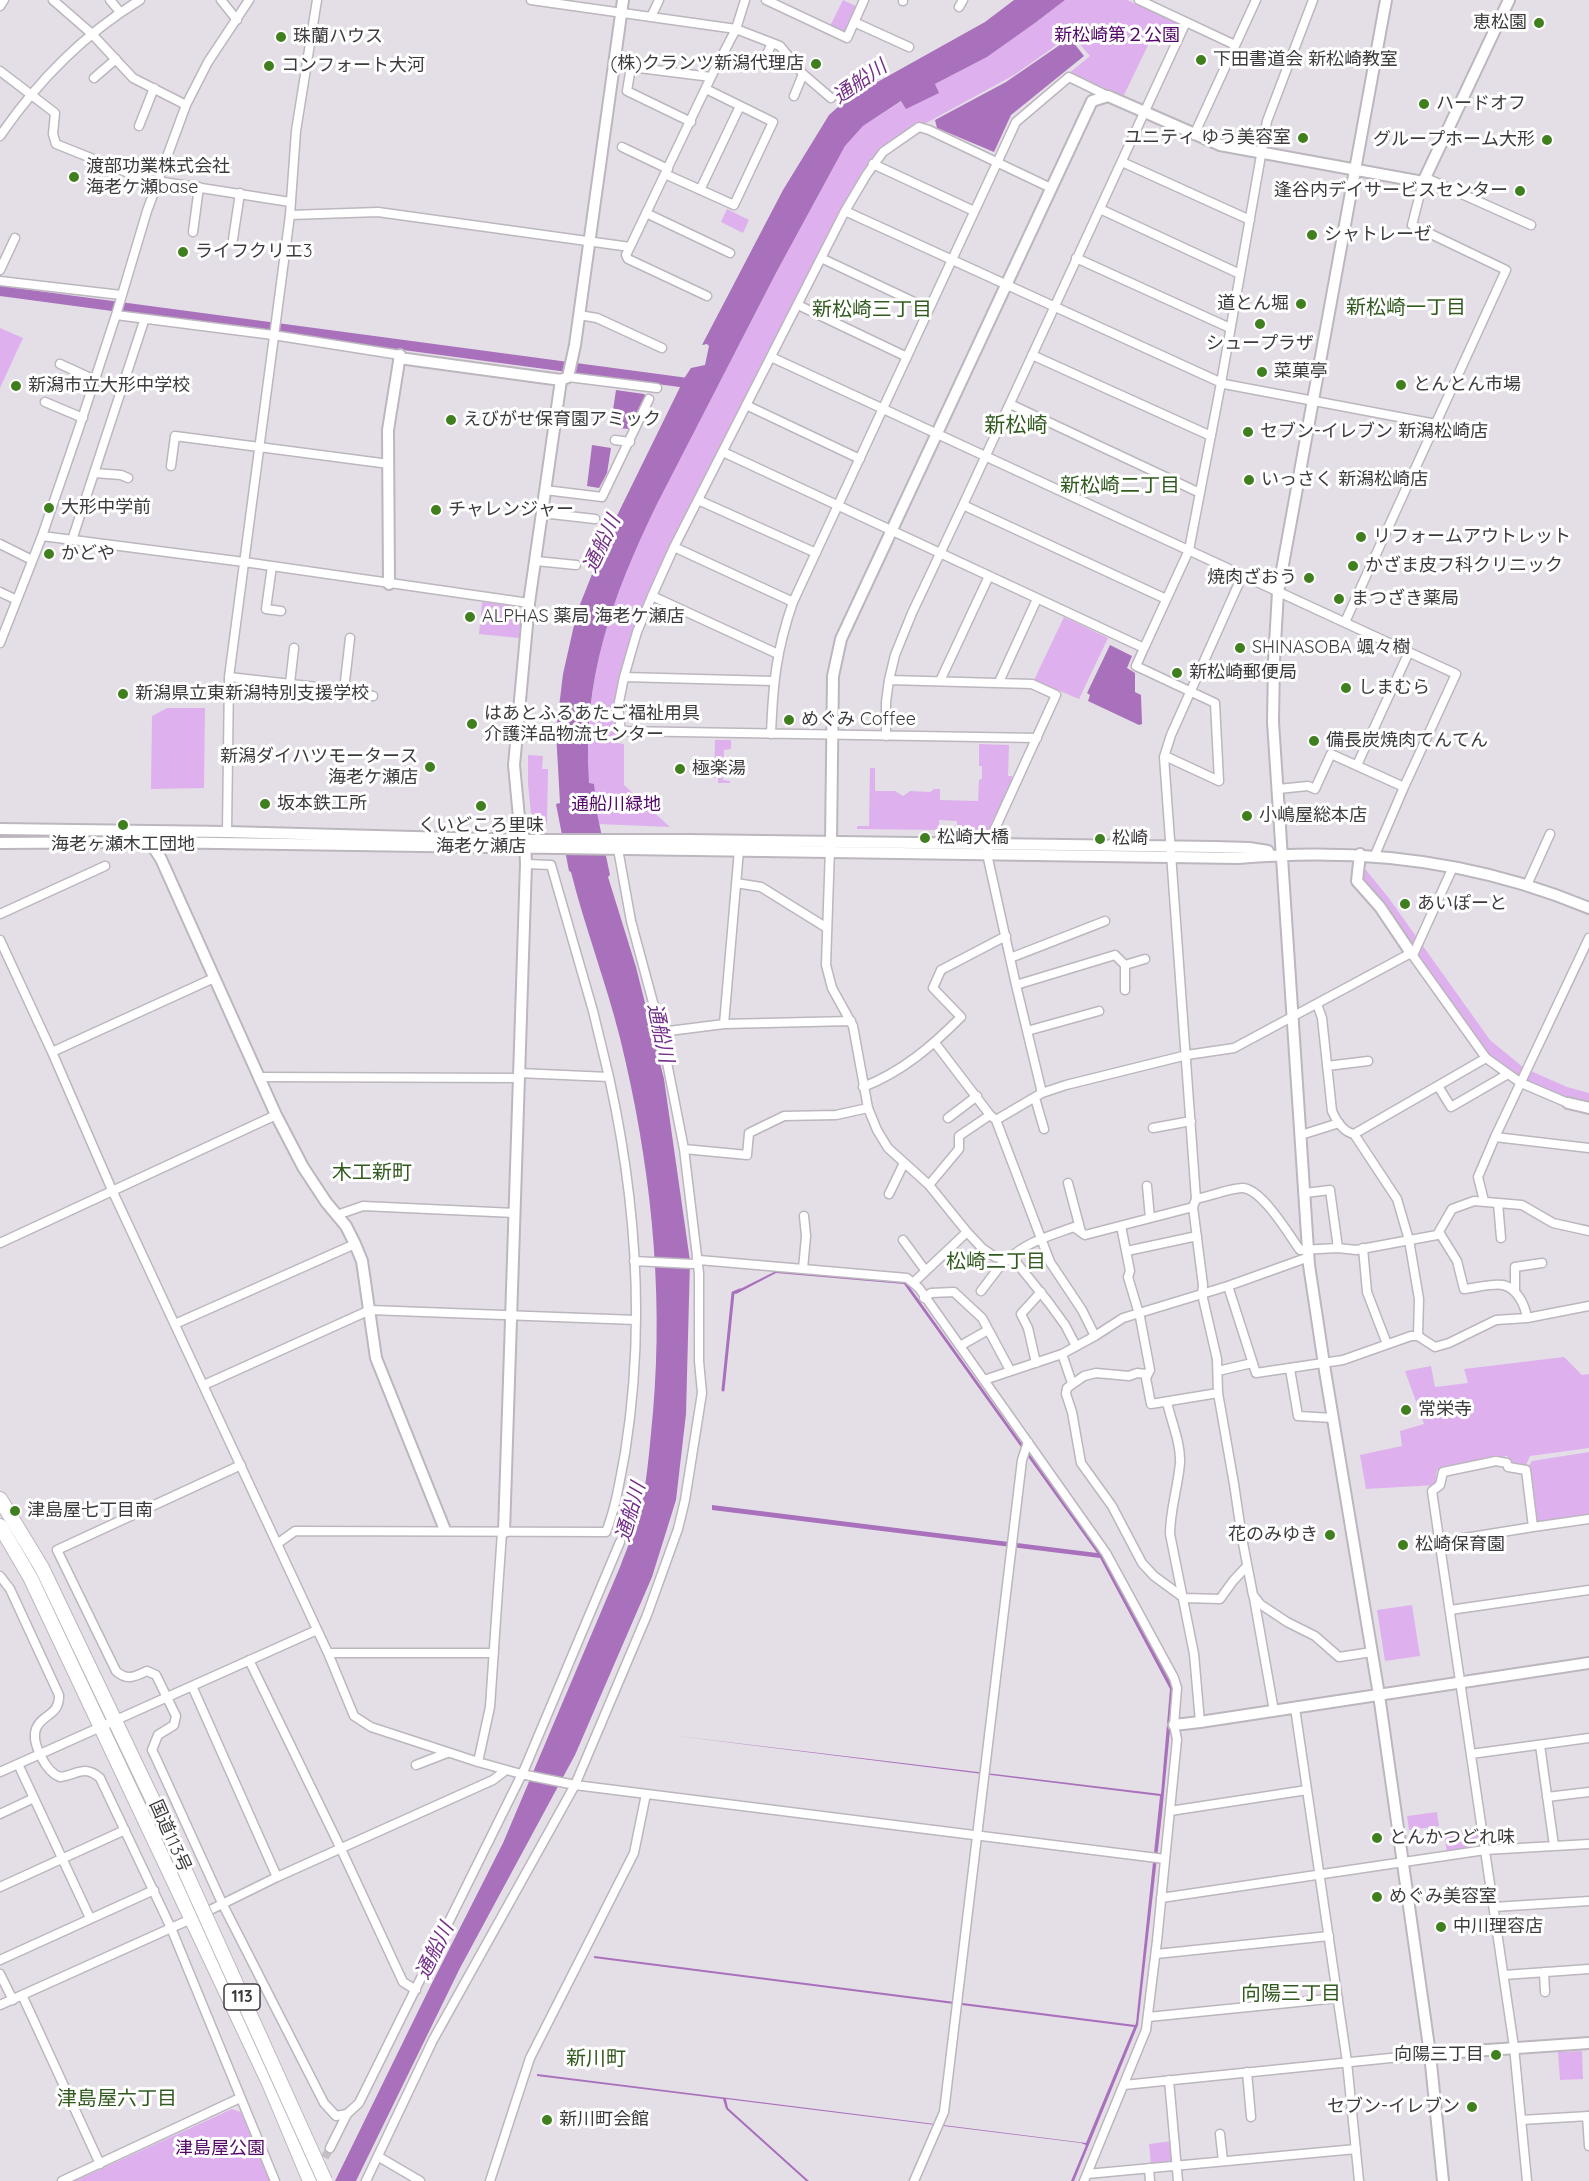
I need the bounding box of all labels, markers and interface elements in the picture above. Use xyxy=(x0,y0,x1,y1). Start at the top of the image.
place label: 恵松園 xyxy=(1473,12,1527,34)
marker: 恵松園 xyxy=(1532,16,1546,30)
park label: 新松崎第２公園 xyxy=(1054,25,1180,47)
place label: 珠蘭ハウス xyxy=(293,26,383,48)
marker: 珠蘭ハウス xyxy=(274,30,288,44)
place label: 下田書道会 新松崎教室 xyxy=(1213,49,1398,71)
place label: (株)クランツ新潟代理店 xyxy=(611,53,804,75)
marker: 下田書道会 新松崎教室 xyxy=(1194,53,1208,67)
place label: コンフォート大河 xyxy=(281,55,425,77)
water label: 通船川 xyxy=(829,55,891,109)
marker: (株)クランツ新潟代理店 xyxy=(809,57,823,71)
marker: コンフォート大河 xyxy=(262,59,276,73)
place label: ハードオフ xyxy=(1436,93,1526,115)
marker: ハードオフ xyxy=(1417,97,1431,111)
place label: ユニティ ゆう美容室 xyxy=(1124,127,1291,149)
place label: グループホーム大形 xyxy=(1373,129,1535,151)
marker: ユニティ ゆう美容室 xyxy=(1296,131,1310,145)
marker: グループホーム大形 xyxy=(1540,133,1554,147)
place label: 渡部功業株式会社 海老ケ瀬base xyxy=(86,156,230,198)
marker: 渡部功業株式会社 海老ケ瀬base xyxy=(67,170,81,184)
place label: 逢谷内デイサービスセンター xyxy=(1274,180,1508,202)
marker: 逢谷内デイサービスセンター xyxy=(1513,184,1527,198)
place label: シャトレーゼ xyxy=(1324,224,1432,246)
marker: シャトレーゼ xyxy=(1305,228,1319,242)
place label: ライフクリエ3 xyxy=(195,241,312,263)
marker: ライフクリエ3 xyxy=(176,245,190,259)
place label: 道とん堀 xyxy=(1217,293,1289,315)
district label: 新松崎一丁目 xyxy=(1346,296,1466,320)
marker: 道とん堀 xyxy=(1294,297,1308,311)
district label: 新松崎三丁目 xyxy=(812,298,932,322)
marker: シュープラザ xyxy=(1253,317,1267,331)
place label: シュープラザ xyxy=(1206,333,1314,355)
place label: 菜菓亭 xyxy=(1274,361,1328,383)
marker: 菜菓亭 xyxy=(1255,365,1269,379)
place label: とんとん市場 xyxy=(1413,374,1521,396)
place label: 新潟市立大形中学校 xyxy=(28,375,190,397)
marker: とんとん市場 xyxy=(1394,378,1408,392)
marker: 新潟市立大形中学校 xyxy=(9,379,23,393)
place label: えびがせ保育園アミック xyxy=(463,409,661,431)
marker: えびがせ保育園アミック xyxy=(444,413,458,427)
district label: 新松崎 xyxy=(985,413,1047,439)
place label: セブン-イレブン 新潟松崎店 xyxy=(1260,421,1488,443)
marker: セブン-イレブン 新潟松崎店 xyxy=(1241,425,1255,439)
place label: いっさく 新潟松崎店 xyxy=(1261,469,1428,491)
marker: いっさく 新潟松崎店 xyxy=(1242,473,1256,487)
district label: 新松崎二丁目 xyxy=(1060,474,1180,498)
place label: 大形中学前 xyxy=(61,497,151,519)
place label: チャレンジャー xyxy=(448,499,574,521)
marker: 大形中学前 xyxy=(42,501,56,515)
marker: チャレンジャー xyxy=(429,503,443,517)
water label: 通船川 xyxy=(578,512,626,576)
place label: リフォームアウトレット xyxy=(1373,526,1571,548)
marker: リフォームアウトレット xyxy=(1354,530,1368,544)
place label: かどや xyxy=(61,543,115,565)
marker: かどや xyxy=(42,547,56,561)
place label: かざま皮フ科クリニック xyxy=(1365,555,1563,577)
marker: かざま皮フ科クリニック xyxy=(1346,559,1360,573)
place label: 焼肉ざおう xyxy=(1207,567,1297,589)
marker: 焼肉ざおう xyxy=(1302,571,1316,585)
place label: まつざき薬局 xyxy=(1351,588,1459,610)
marker: まつざき薬局 xyxy=(1332,592,1346,606)
place label: ALPHAS 薬局 海老ケ瀬店 xyxy=(482,606,684,628)
marker: ALPHAS 薬局 海老ケ瀬店 xyxy=(463,610,477,624)
place label: SHINASOBA 颯々樹 xyxy=(1252,637,1411,659)
marker: SHINASOBA 颯々樹 xyxy=(1233,641,1247,655)
place label: 新松崎郵便局 xyxy=(1189,662,1297,684)
marker: 新松崎郵便局 xyxy=(1170,666,1184,680)
place label: しまむら xyxy=(1358,677,1430,699)
marker: しまむら xyxy=(1339,681,1353,695)
place label: 新潟県立東新潟特別支援学校 xyxy=(135,683,369,705)
marker: 新潟県立東新潟特別支援学校 xyxy=(116,687,130,701)
place label: はあとふるあたご福祉用具 介護洋品物流センター xyxy=(484,703,700,746)
place label: めぐみ Coffee xyxy=(801,709,916,731)
marker: めぐみ Coffee xyxy=(782,713,796,727)
marker: はあとふるあたご福祉用具 介護洋品物流センター xyxy=(465,717,479,731)
place label: 備長炭焼肉てんてん xyxy=(1326,730,1488,752)
marker: 備長炭焼肉てんてん xyxy=(1307,734,1321,748)
place label: 新潟ダイハツモータース 海老ケ瀬店 xyxy=(220,746,418,789)
place label: 極楽湯 xyxy=(692,758,746,780)
marker: 新潟ダイハツモータース 海老ケ瀬店 xyxy=(423,760,437,774)
marker: 極楽湯 xyxy=(673,762,687,776)
place label: 坂本鉄工所 xyxy=(277,793,367,815)
park label: 通船川緑地 xyxy=(571,794,661,816)
marker: 坂本鉄工所 xyxy=(258,797,272,811)
marker: くいどころ里味 海老ケ瀬店 xyxy=(474,799,488,813)
place label: 小嶋屋総本店 xyxy=(1259,805,1367,827)
marker: 小嶋屋総本店 xyxy=(1240,809,1254,823)
place label: くいどころ里味 海老ケ瀬店 xyxy=(418,815,544,858)
marker: 海老ヶ瀬木工団地 xyxy=(116,818,130,832)
place label: 松崎大橋 xyxy=(937,827,1009,849)
place label: 松崎 xyxy=(1112,828,1148,850)
marker: 松崎大橋 xyxy=(918,831,932,845)
marker: 松崎 xyxy=(1093,832,1107,846)
place label: 海老ヶ瀬木工団地 xyxy=(51,834,195,856)
place label: あいぽーと xyxy=(1417,893,1507,915)
marker: あいぽーと xyxy=(1398,897,1412,911)
water label: 通船川 xyxy=(642,1001,678,1065)
district label: 木工新町 xyxy=(332,1161,412,1185)
district label: 松崎二丁目 xyxy=(946,1250,1046,1274)
place label: 常栄寺 xyxy=(1418,1399,1472,1421)
marker: 常栄寺 xyxy=(1399,1403,1413,1417)
water label: 通船川 xyxy=(611,1480,651,1544)
place label: 津島屋七丁目南 xyxy=(27,1500,153,1522)
marker: 津島屋七丁目南 xyxy=(8,1504,22,1518)
place label: 花のみゆき xyxy=(1228,1524,1318,1546)
marker: 花のみゆき xyxy=(1323,1528,1337,1542)
place label: 松崎保育園 xyxy=(1415,1534,1505,1556)
marker: 松崎保育園 xyxy=(1396,1538,1410,1552)
street label: 国道113号 xyxy=(145,1797,195,1875)
place label: とんかつどれ味 xyxy=(1389,1827,1515,1849)
marker: とんかつどれ味 xyxy=(1370,1831,1384,1845)
place label: めぐみ美容室 xyxy=(1389,1886,1497,1908)
marker: めぐみ美容室 xyxy=(1370,1890,1384,1904)
place label: 中川理容店 xyxy=(1453,1916,1543,1938)
water label: 通船川 xyxy=(411,1919,459,1983)
marker: 中川理容店 xyxy=(1434,1920,1448,1934)
district label: 向陽三丁目 xyxy=(1241,1982,1341,2006)
road number: 113 xyxy=(224,1984,260,2010)
place label: 向陽三丁目 xyxy=(1394,2044,1484,2066)
district label: 新川町 xyxy=(566,2047,626,2071)
marker: 向陽三丁目 xyxy=(1489,2048,1503,2062)
district label: 津島屋六丁目 xyxy=(57,2087,177,2111)
place label: セブン-イレブン xyxy=(1327,2096,1460,2118)
marker: セブン-イレブン xyxy=(1465,2100,1479,2114)
place label: 新川町会館 xyxy=(559,2109,649,2131)
marker: 新川町会館 xyxy=(540,2113,554,2127)
park label: 津島屋公園 xyxy=(175,2138,265,2160)

